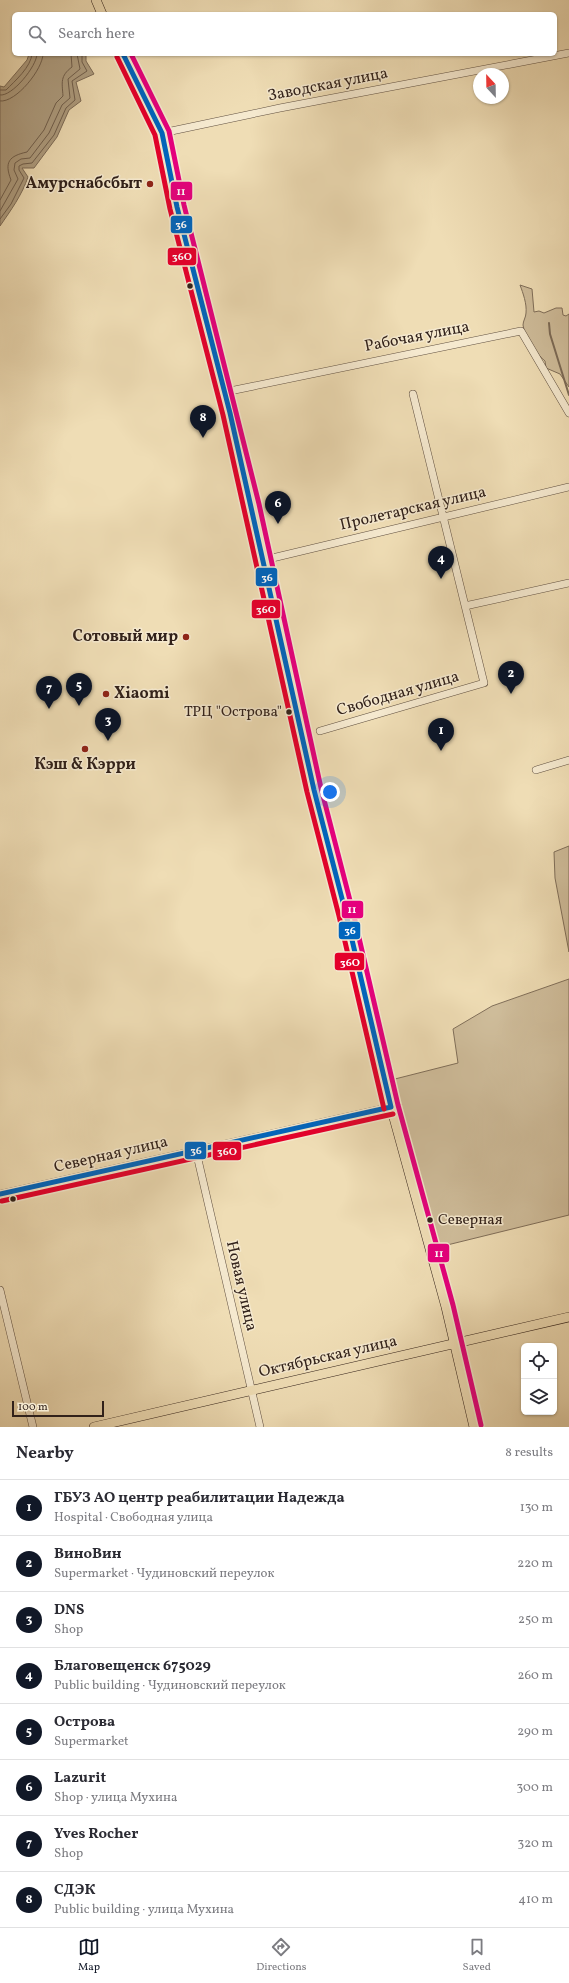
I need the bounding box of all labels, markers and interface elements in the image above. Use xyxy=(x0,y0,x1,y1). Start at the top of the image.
search box xyxy=(12,12,557,56)
icon: search xyxy=(26,23,48,45)
text: Search here xyxy=(58,24,135,45)
street label: Заводская улица xyxy=(266,63,390,107)
north arrow xyxy=(473,68,509,104)
place label: Амурснабсбыт xyxy=(26,173,142,195)
marker: Амурснабсбыт xyxy=(145,179,155,189)
line badge: 11 xyxy=(170,181,193,201)
text: 11 xyxy=(177,185,185,200)
line badge: 36 xyxy=(170,215,193,234)
text: 36 xyxy=(175,218,187,233)
line badge: 36О xyxy=(167,247,197,266)
text: 36О xyxy=(172,250,192,265)
unlabelled marker xyxy=(185,281,195,291)
street label: Рабочая улица xyxy=(363,316,471,358)
pin: 8 xyxy=(190,405,216,438)
street label: Пролетарская улица xyxy=(338,481,488,537)
pin: 6 xyxy=(265,491,291,524)
pin: 4 xyxy=(428,546,454,579)
line badge: 36 xyxy=(255,567,278,587)
text: 36 xyxy=(261,571,273,586)
line badge: 36О xyxy=(251,599,281,619)
text: 36О xyxy=(256,603,276,618)
place label: Сотовый мир xyxy=(73,626,178,648)
marker: Сотовый мир xyxy=(181,632,191,642)
pin: 2 xyxy=(498,661,524,694)
street label: Свободная улица xyxy=(334,666,462,722)
pin: 5 xyxy=(66,673,92,706)
pin: 7 xyxy=(36,676,62,709)
place label: Xiaomi xyxy=(114,683,170,705)
marker: Xiaomi xyxy=(101,689,111,699)
place label: ТРЦ "Острова" xyxy=(184,702,282,723)
marker: ТРЦ "Острова" xyxy=(284,707,294,717)
pin: 3 xyxy=(95,708,121,741)
pin: 1 xyxy=(428,718,454,751)
marker: Кэш & Кэрри xyxy=(80,744,90,754)
place label: Кэш & Кэрри xyxy=(34,754,136,776)
your location xyxy=(320,782,340,802)
line badge: 11 xyxy=(341,900,364,919)
text: 11 xyxy=(348,903,356,918)
line badge: 36 xyxy=(338,921,361,940)
text: 36 xyxy=(344,924,356,939)
line badge: 36О xyxy=(334,952,365,971)
text: 36О xyxy=(340,956,360,971)
street label: Северная улица xyxy=(52,1131,170,1179)
line badge: 36 xyxy=(184,1141,207,1160)
line badge: 36О xyxy=(212,1141,242,1161)
text: 36 xyxy=(190,1144,202,1159)
text: 36О xyxy=(217,1145,237,1160)
unlabelled marker xyxy=(8,1194,18,1204)
place label: Северная xyxy=(438,1210,503,1231)
marker: Северная xyxy=(425,1215,435,1225)
street label: Новая улица xyxy=(220,1239,262,1333)
line badge: 11 xyxy=(427,1243,450,1263)
text: 11 xyxy=(435,1247,443,1262)
street label: Октябрьская улица xyxy=(257,1330,399,1384)
map controls xyxy=(521,1343,557,1415)
button: locate xyxy=(521,1343,557,1379)
button: layers xyxy=(521,1379,557,1415)
scale bar xyxy=(12,1399,104,1418)
text: 100 m xyxy=(18,1400,48,1415)
text: Nearby xyxy=(16,1442,74,1465)
text: 8 results xyxy=(505,1444,553,1462)
text: ГБУЗ АО центр реабилитации Надежда xyxy=(54,1488,345,1509)
text: 1 xyxy=(26,1499,32,1517)
text: 130 m xyxy=(520,1499,553,1517)
text: Hospital · Свободная улица xyxy=(54,1509,213,1527)
text: ВиноВин xyxy=(54,1544,122,1565)
text: 2 xyxy=(26,1555,32,1573)
text: 220 m xyxy=(517,1555,553,1573)
text: Supermarket · Чудиновский переулок xyxy=(54,1565,274,1583)
text: DNS xyxy=(54,1600,84,1621)
text: 3 xyxy=(26,1611,32,1629)
text: 250 m xyxy=(518,1611,553,1629)
text: Shop xyxy=(54,1621,83,1639)
text: Благовещенск 675029 xyxy=(54,1656,211,1677)
text: 4 xyxy=(25,1667,33,1685)
text: 260 m xyxy=(518,1667,553,1685)
text: Public building · Чудиновский переулок xyxy=(54,1677,286,1695)
text: Острова xyxy=(54,1712,115,1733)
text: 5 xyxy=(26,1723,32,1741)
text: 290 m xyxy=(517,1723,553,1741)
text: Supermarket xyxy=(54,1733,129,1751)
text: Lazurit xyxy=(54,1768,106,1789)
text: 6 xyxy=(25,1779,33,1797)
text: 300 m xyxy=(517,1779,553,1797)
text: Shop · улица Мухина xyxy=(54,1789,177,1807)
text: Yves Rocher xyxy=(54,1824,138,1845)
text: 7 xyxy=(26,1835,32,1853)
text: 320 m xyxy=(518,1835,553,1853)
text: Shop xyxy=(54,1845,83,1863)
text: СДЭК xyxy=(54,1880,95,1901)
text: 8 xyxy=(25,1891,33,1909)
text: 410 m xyxy=(518,1891,553,1909)
text: Public building · улица Мухина xyxy=(54,1901,234,1919)
tab: Map xyxy=(78,1936,100,1975)
tab: Directions xyxy=(256,1936,307,1975)
tab: Saved xyxy=(463,1936,491,1975)

